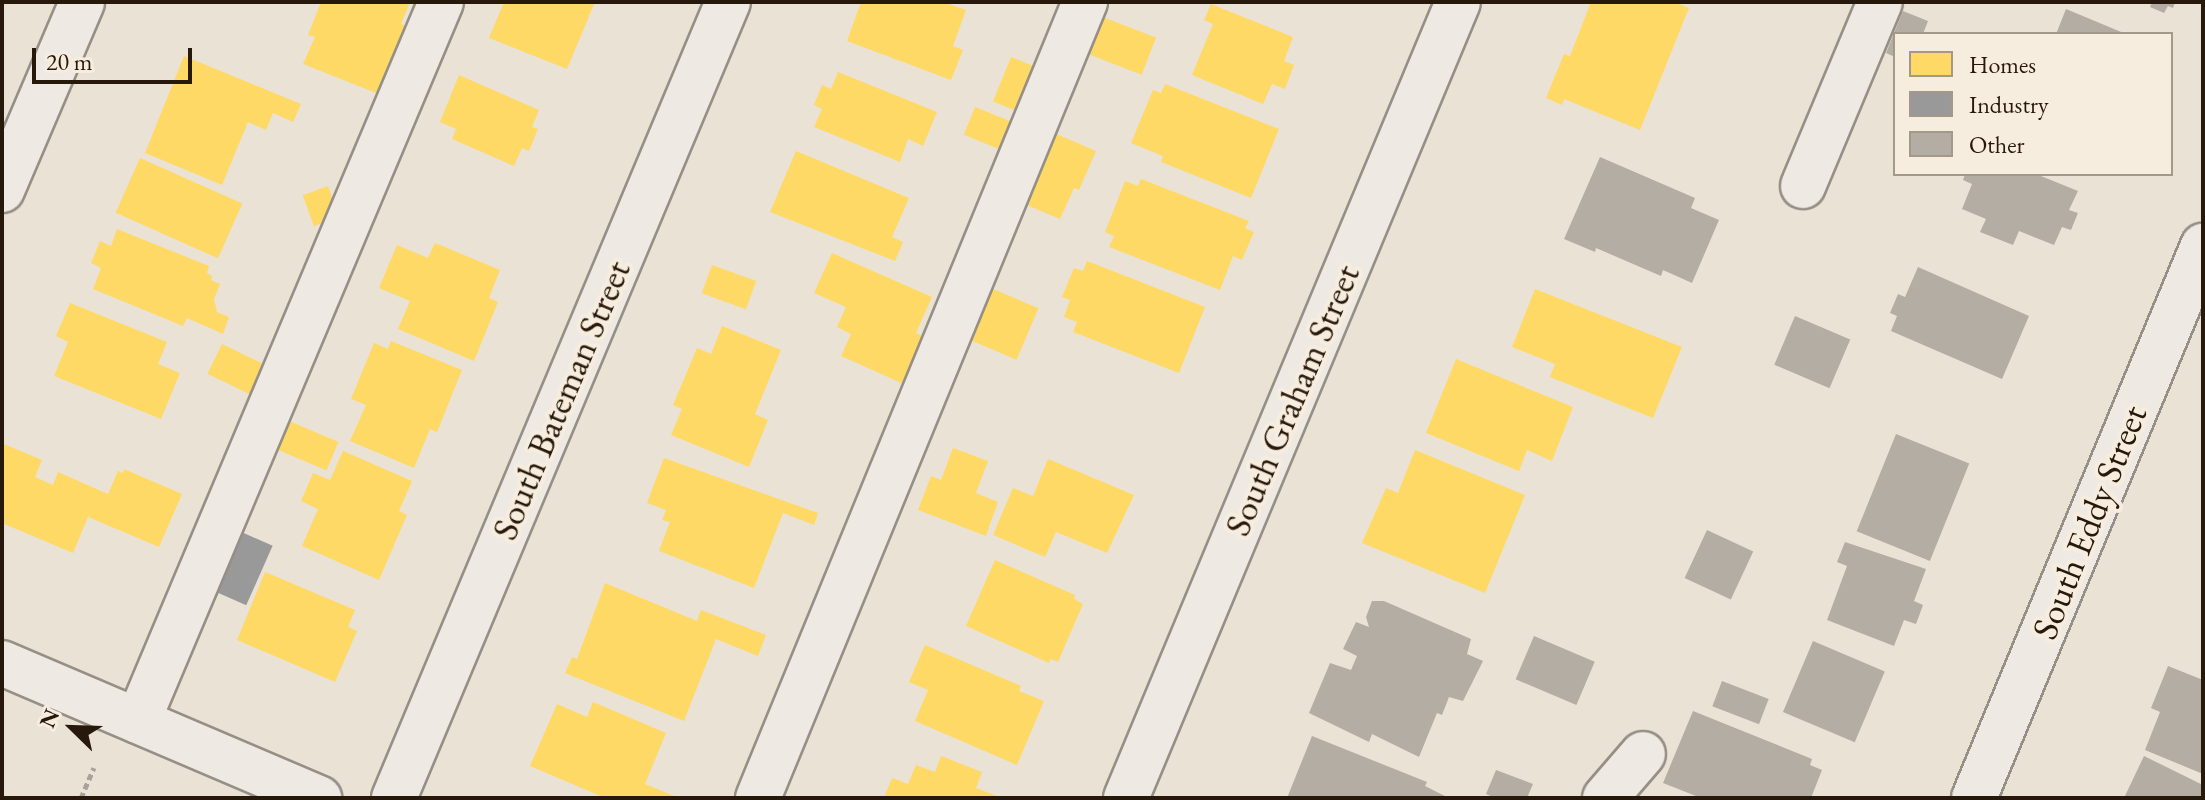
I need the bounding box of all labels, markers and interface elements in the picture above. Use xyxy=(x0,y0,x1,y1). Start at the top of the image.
scale bar xyxy=(36,32,196,82)
legend xyxy=(1893,32,2173,176)
text: 20 m xyxy=(46,46,93,77)
text: Homes xyxy=(1969,49,2036,80)
text: Industry xyxy=(1969,89,2048,120)
text: Other xyxy=(1969,129,2025,160)
street label: South Bateman Street xyxy=(483,254,639,546)
street label: South Graham Street xyxy=(1215,258,1369,542)
street label: South Eddy Street xyxy=(2022,399,2156,645)
north arrow xyxy=(32,688,112,768)
text: N xyxy=(33,705,66,732)

